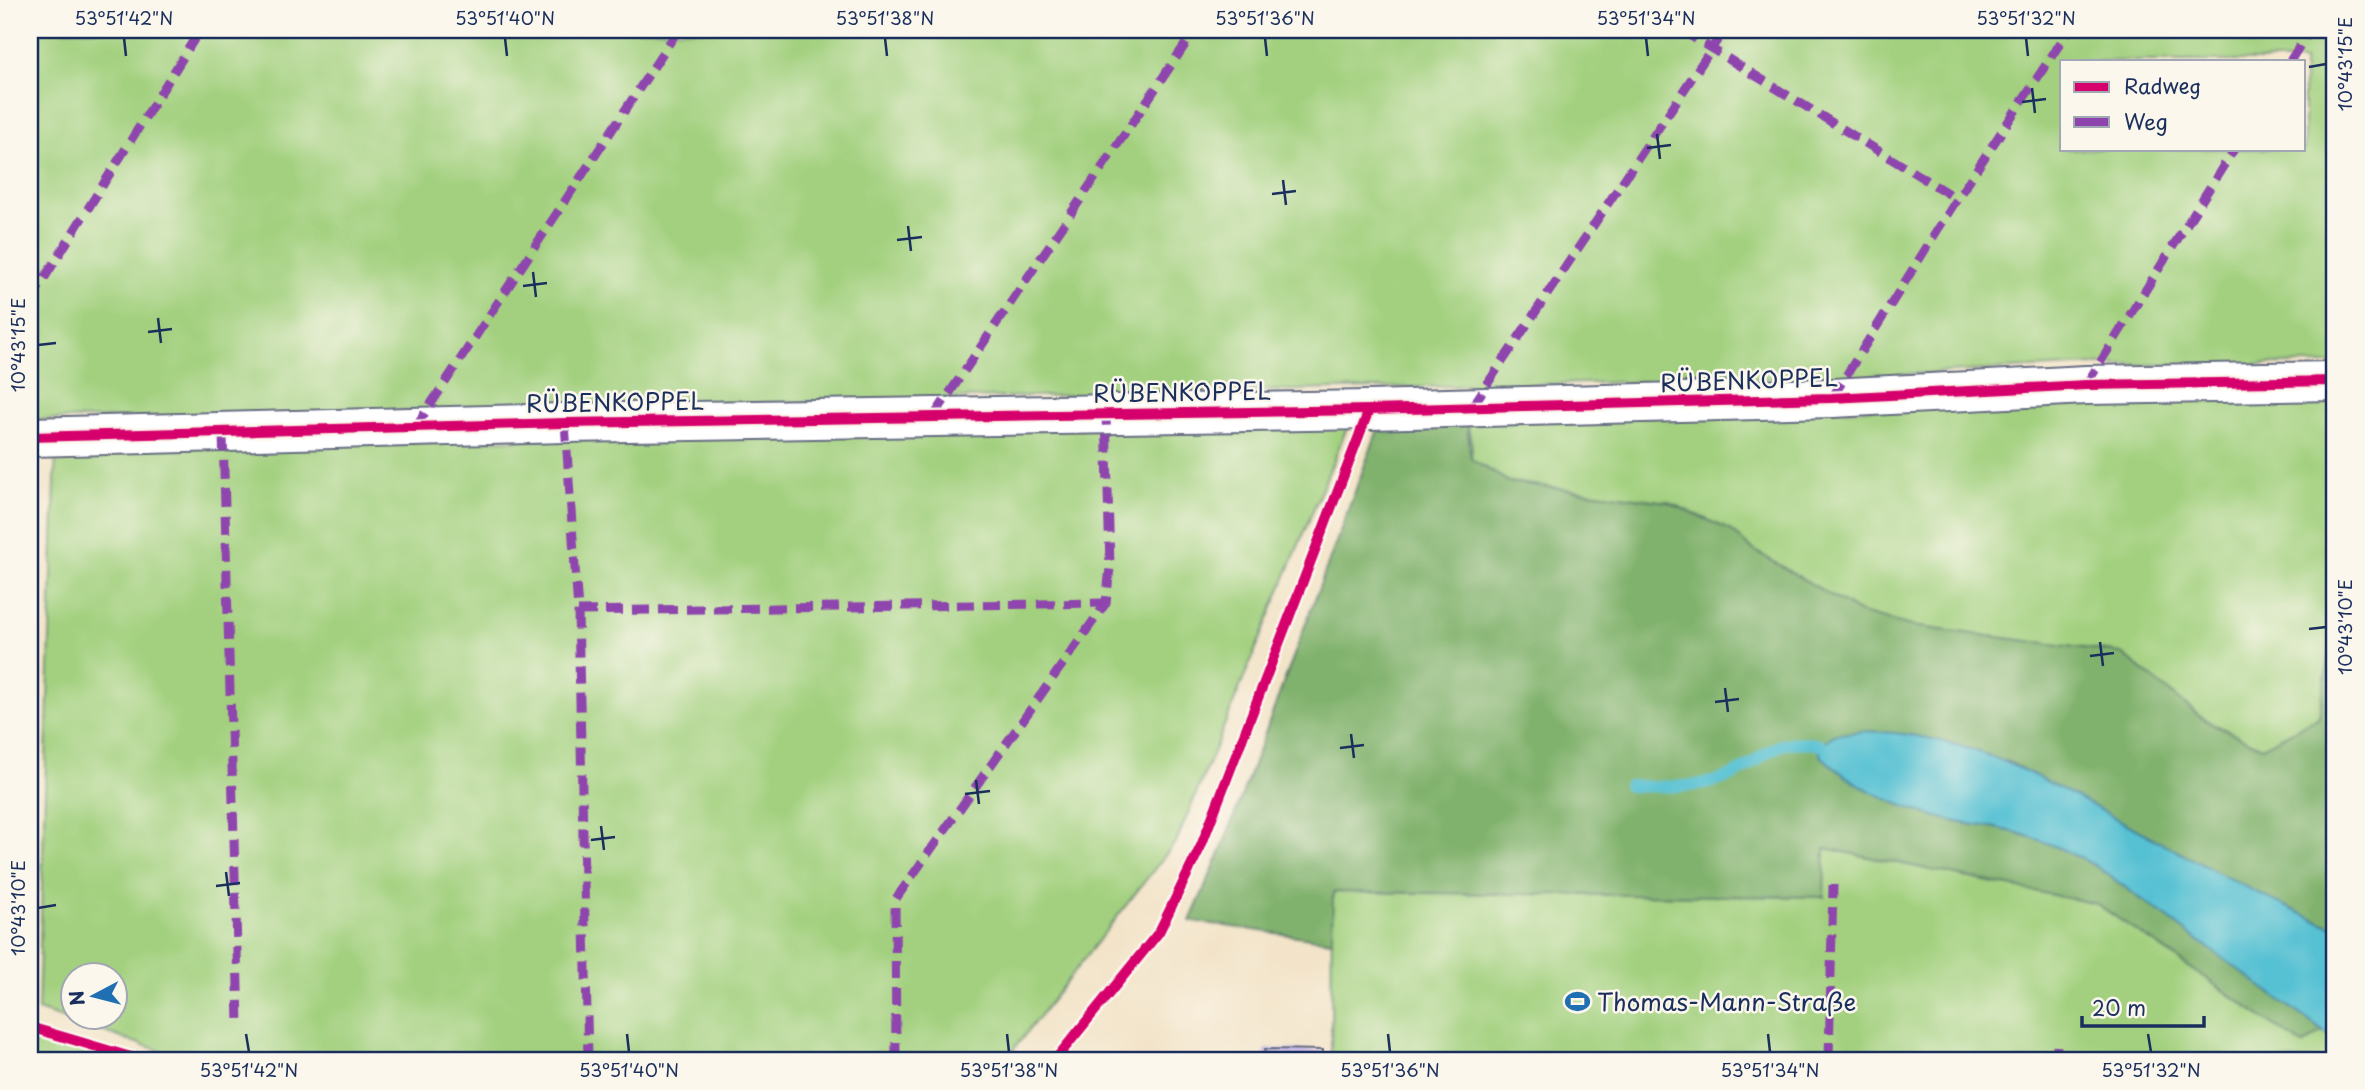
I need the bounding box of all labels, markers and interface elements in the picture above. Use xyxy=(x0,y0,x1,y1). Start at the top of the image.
text: 53°51'42"N xyxy=(75,4,173,31)
text: 53°51'40"N xyxy=(455,4,555,31)
text: 53°51'38"N xyxy=(836,4,934,31)
text: 53°51'36"N xyxy=(1215,4,1315,31)
text: 53°51'34"N xyxy=(1596,4,1696,31)
text: 53°51'32"N xyxy=(1976,4,2076,31)
text: 10°43'15"E xyxy=(2331,17,2358,111)
legend xyxy=(2060,60,2306,150)
text: Radweg xyxy=(2124,69,2201,101)
text: Weg xyxy=(2124,105,2168,137)
text: 10°43'15"E xyxy=(4,298,31,392)
street label: RÜBENKOPPEL xyxy=(1659,358,1839,400)
street label: RÜBENKOPPEL xyxy=(1093,371,1271,411)
street label: RÜBENKOPPEL xyxy=(526,381,704,421)
text: 10°43'10"E xyxy=(2331,579,2358,675)
text: 10°43'10"E xyxy=(4,860,31,956)
north arrow xyxy=(60,960,130,1030)
place label: Thomas-Mann-Straße xyxy=(1597,983,1856,1019)
scale bar xyxy=(2082,985,2204,1029)
sports icon: Thomas-Mann-Straße xyxy=(1563,987,1591,1015)
text: N xyxy=(61,989,91,1007)
text: 20 m xyxy=(2092,991,2146,1023)
text: 53°51'42"N xyxy=(200,1056,298,1083)
text: 53°51'40"N xyxy=(579,1056,679,1083)
text: 53°51'38"N xyxy=(960,1056,1058,1083)
text: 53°51'36"N xyxy=(1340,1056,1440,1083)
text: 53°51'34"N xyxy=(1720,1056,1820,1083)
text: 53°51'32"N xyxy=(2101,1056,2201,1083)

